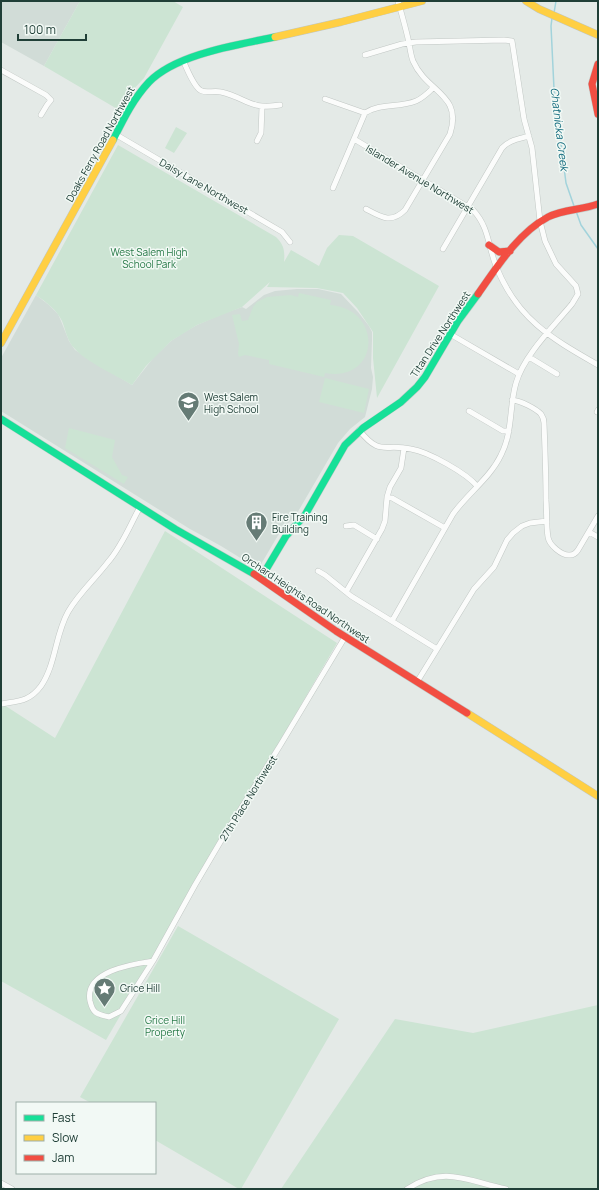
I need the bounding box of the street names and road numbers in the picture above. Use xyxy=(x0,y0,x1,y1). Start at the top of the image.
street label: Doaks Ferry Road Northwest xyxy=(62,84,138,204)
street label: Islander Avenue Northwest xyxy=(363,141,477,217)
street label: Daisy Lane Northwest xyxy=(157,155,251,217)
street label: Titan Drive Northwest xyxy=(407,288,473,380)
street label: Orchard Heights Road Northwest xyxy=(239,550,373,646)
street label: 27th Place Northwest xyxy=(216,752,280,844)

